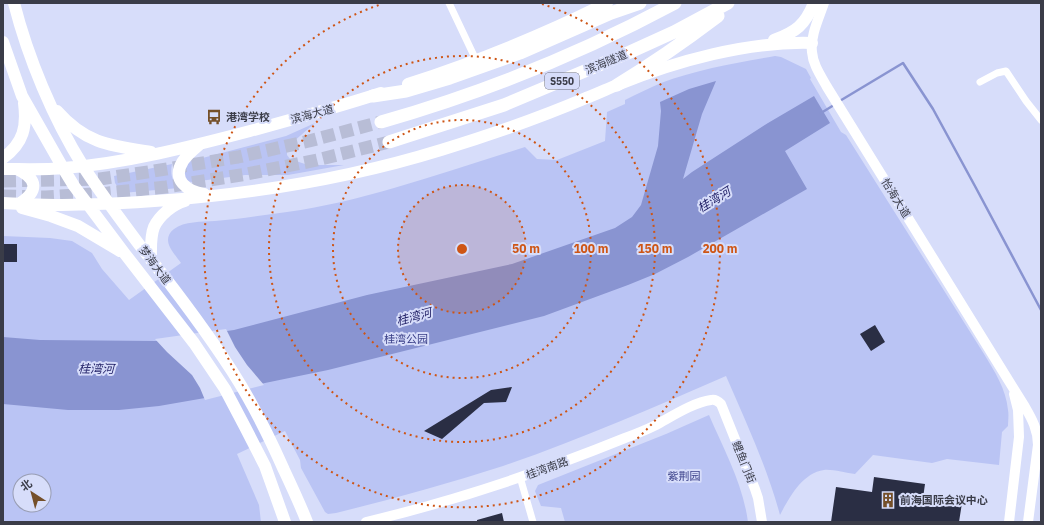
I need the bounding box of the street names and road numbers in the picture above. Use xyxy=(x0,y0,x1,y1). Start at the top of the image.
street label: 滨海隧道 xyxy=(583,47,629,77)
road number: S550 xyxy=(545,73,579,89)
street label: 滨海大道 xyxy=(289,102,335,126)
street label: 怡海大道 xyxy=(878,176,914,220)
street label: 梦海大道 xyxy=(136,243,174,287)
street label: 鲤鱼门街 xyxy=(729,439,759,485)
street label: 桂湾南路 xyxy=(524,454,570,482)

